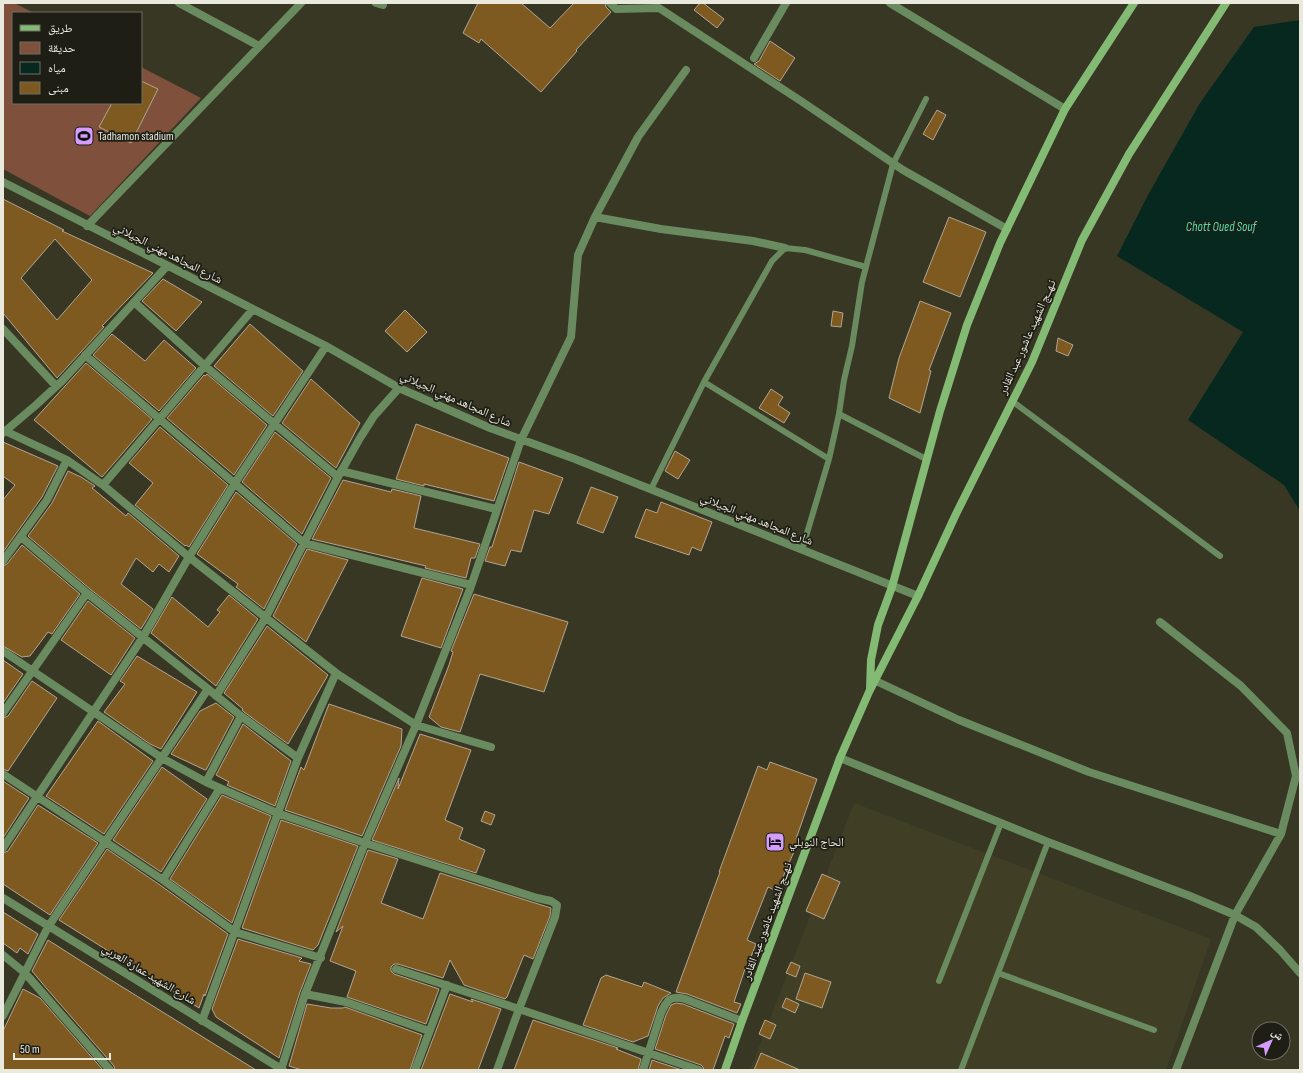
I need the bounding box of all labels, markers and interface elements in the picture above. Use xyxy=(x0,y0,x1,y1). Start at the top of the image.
legend xyxy=(12,12,142,104)
text: طريق xyxy=(48,21,73,36)
text: حديقة xyxy=(48,41,76,56)
text: مياه xyxy=(48,61,66,76)
text: مبنى xyxy=(48,81,69,96)
sports icon: Tadhamon stadium xyxy=(73,125,95,147)
place label: Tadhamon stadium xyxy=(98,129,174,144)
water label: Chott Oued Souf xyxy=(1186,219,1258,235)
street label: شارع المجاهد مهني الجيلاني xyxy=(110,220,225,289)
street label: نـهــج الشهيد عاشور عبد القادر xyxy=(995,277,1060,398)
street label: شارع المجاهد مهني الجيلاني xyxy=(397,368,514,433)
street label: شارع المجاهد مهني الجيلاني xyxy=(698,490,815,551)
hotel icon: الحاج النوبلي xyxy=(764,831,786,853)
place label: الحاج النوبلي xyxy=(789,835,844,852)
street label: نـهــج الشهيد عاشور عبد القادر xyxy=(739,860,796,983)
street label: شارع الشهيد عمارة العربي xyxy=(98,940,198,1010)
north arrow xyxy=(1251,1021,1291,1061)
text: ش xyxy=(1268,1026,1287,1044)
scale bar xyxy=(14,1035,110,1061)
text: 50 m xyxy=(20,1042,40,1057)

